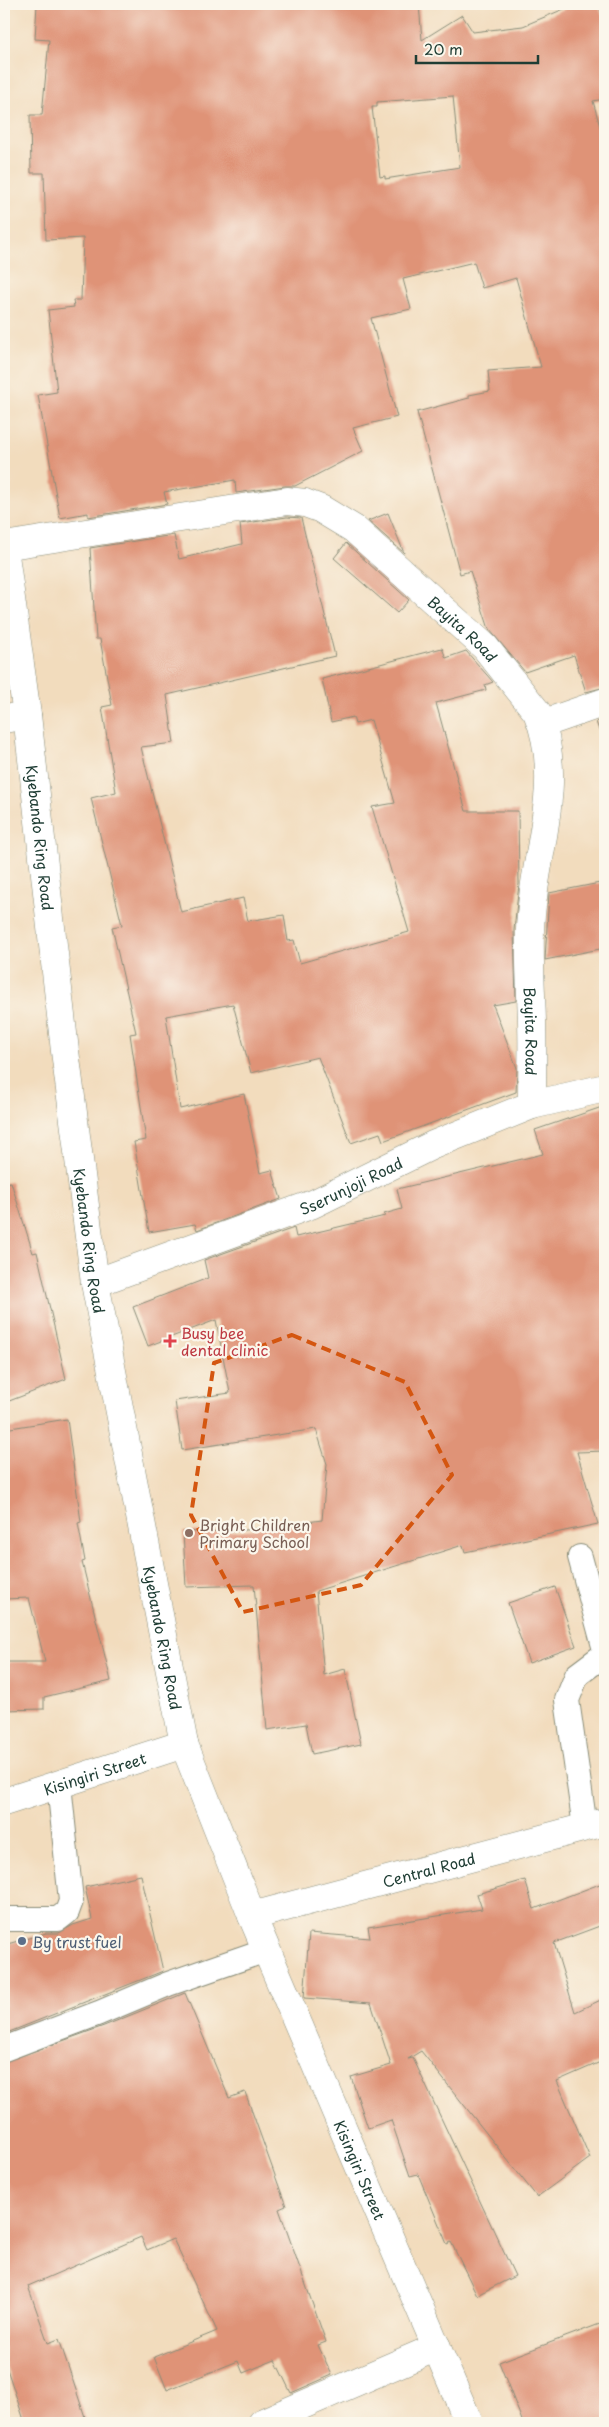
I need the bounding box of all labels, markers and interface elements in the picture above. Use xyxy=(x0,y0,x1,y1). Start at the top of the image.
scale bar xyxy=(416,32,539,64)
text: 20 m xyxy=(424,37,463,60)
street label: Bayita Road xyxy=(423,590,504,666)
street label: Kyebando Ring Road xyxy=(21,764,61,912)
street label: Bayita Road xyxy=(519,987,544,1076)
street label: Sserunjoji Road xyxy=(296,1150,406,1220)
street label: Kyebando Ring Road xyxy=(69,1167,112,1315)
place label: Busy bee dental clinic xyxy=(181,1321,269,1361)
marker: Busy bee dental clinic xyxy=(163,1334,177,1348)
place label: Bright Children Primary School xyxy=(199,1513,310,1553)
marker: Bright Children Primary School xyxy=(183,1527,195,1539)
street label: Kyebando Ring Road xyxy=(138,1564,189,1712)
street label: Kisingiri Street xyxy=(40,1746,149,1800)
street label: Central Road xyxy=(380,1846,478,1892)
place label: By trust fuel xyxy=(32,1930,122,1953)
marker: By trust fuel xyxy=(16,1935,28,1947)
street label: Kisingiri Street xyxy=(329,2116,392,2223)

